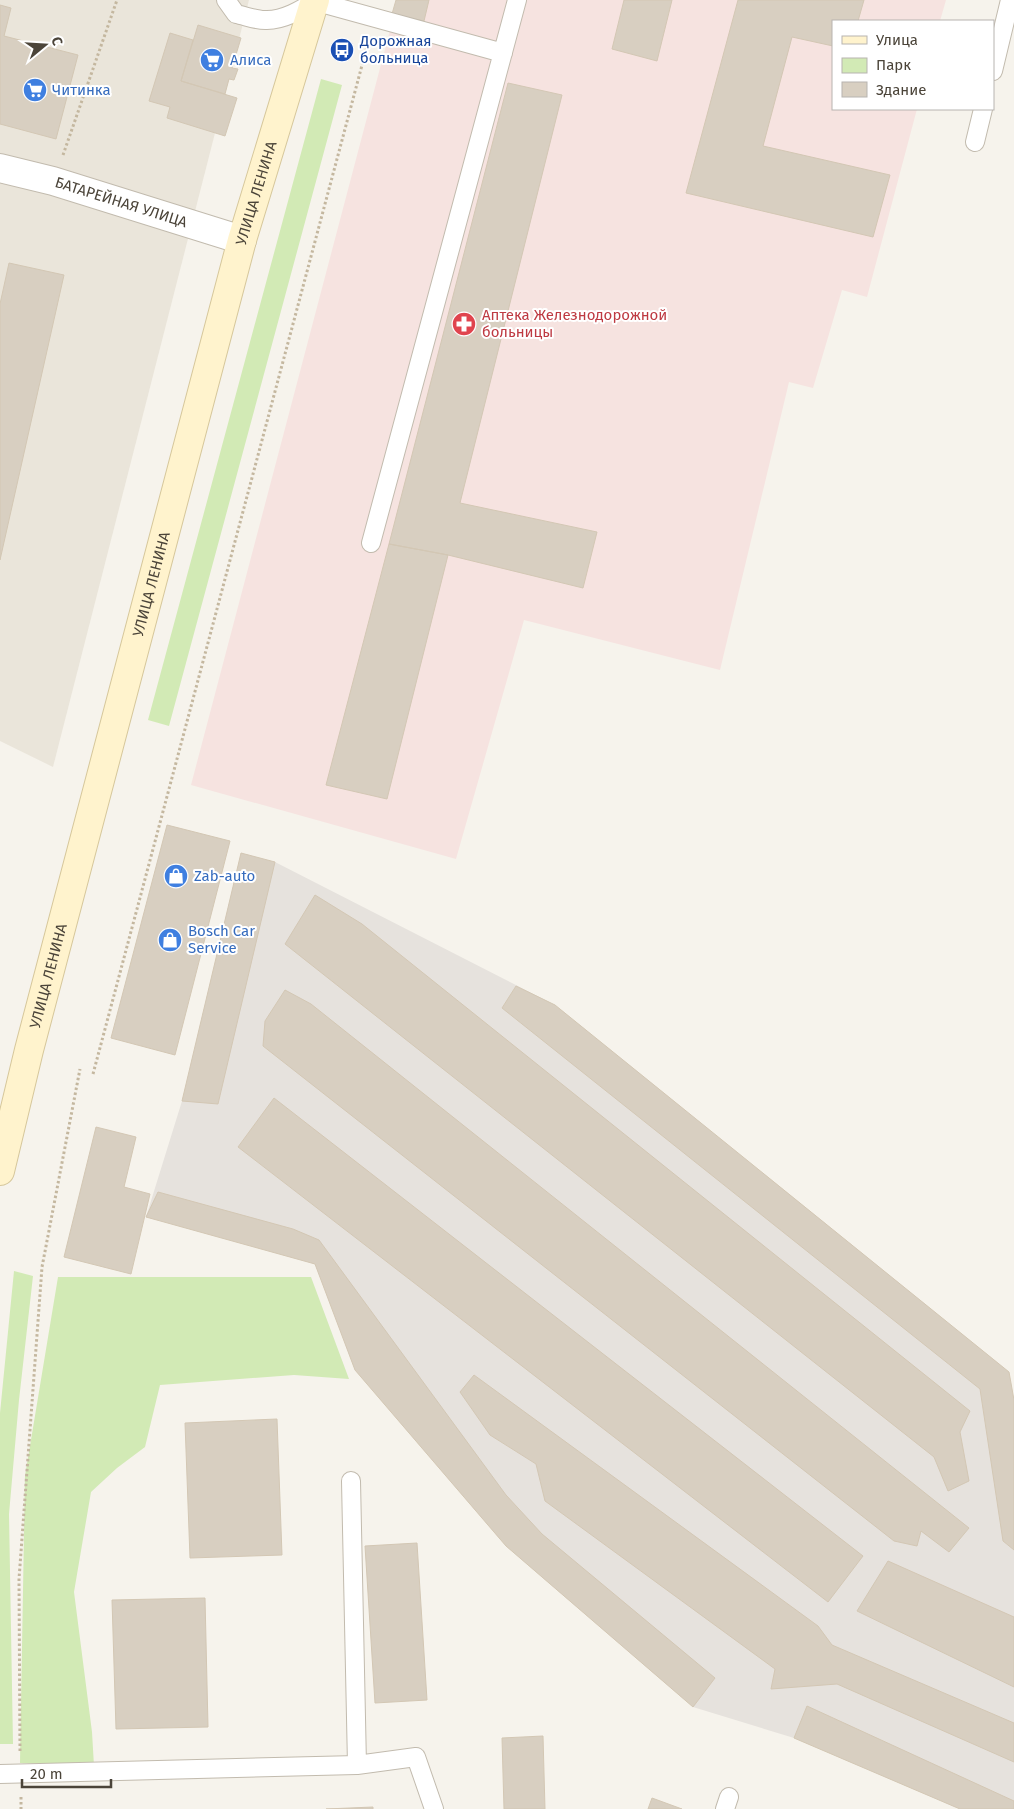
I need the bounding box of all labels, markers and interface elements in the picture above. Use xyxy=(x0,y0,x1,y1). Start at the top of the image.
north arrow xyxy=(20,20,70,70)
legend xyxy=(832,20,994,110)
text: Улица xyxy=(876,31,918,49)
place label: Дорожная больница xyxy=(359,32,432,67)
text: С xyxy=(48,35,66,48)
bus stop icon: Дорожная больница xyxy=(329,37,355,63)
supermarket icon: Алиса xyxy=(199,47,225,73)
place label: Алиса xyxy=(230,51,271,69)
text: Парк xyxy=(876,56,911,74)
supermarket icon: Читинка xyxy=(22,77,48,103)
place label: Читинка xyxy=(52,81,111,99)
text: Здание xyxy=(876,81,926,99)
street label: УЛИЦА ЛЕНИНА xyxy=(232,139,281,247)
street label: БАТАРЕЙНАЯ УЛИЦА xyxy=(53,173,190,231)
place label: Аптека Железнодорожной больницы xyxy=(482,306,667,341)
pharmacy icon: Аптека Железнодорожной больницы xyxy=(451,311,477,337)
street label: УЛИЦА ЛЕНИНА xyxy=(129,530,174,639)
shop icon: Zab-auto xyxy=(163,863,189,889)
place label: Zab-auto xyxy=(194,867,255,885)
street label: УЛИЦА ЛЕНИНА xyxy=(26,921,71,1030)
place label: Bosch Car Service xyxy=(188,922,255,957)
shop icon: Bosch Car Service xyxy=(157,927,183,953)
scale bar xyxy=(22,1756,111,1788)
text: 20 m xyxy=(30,1765,63,1783)

